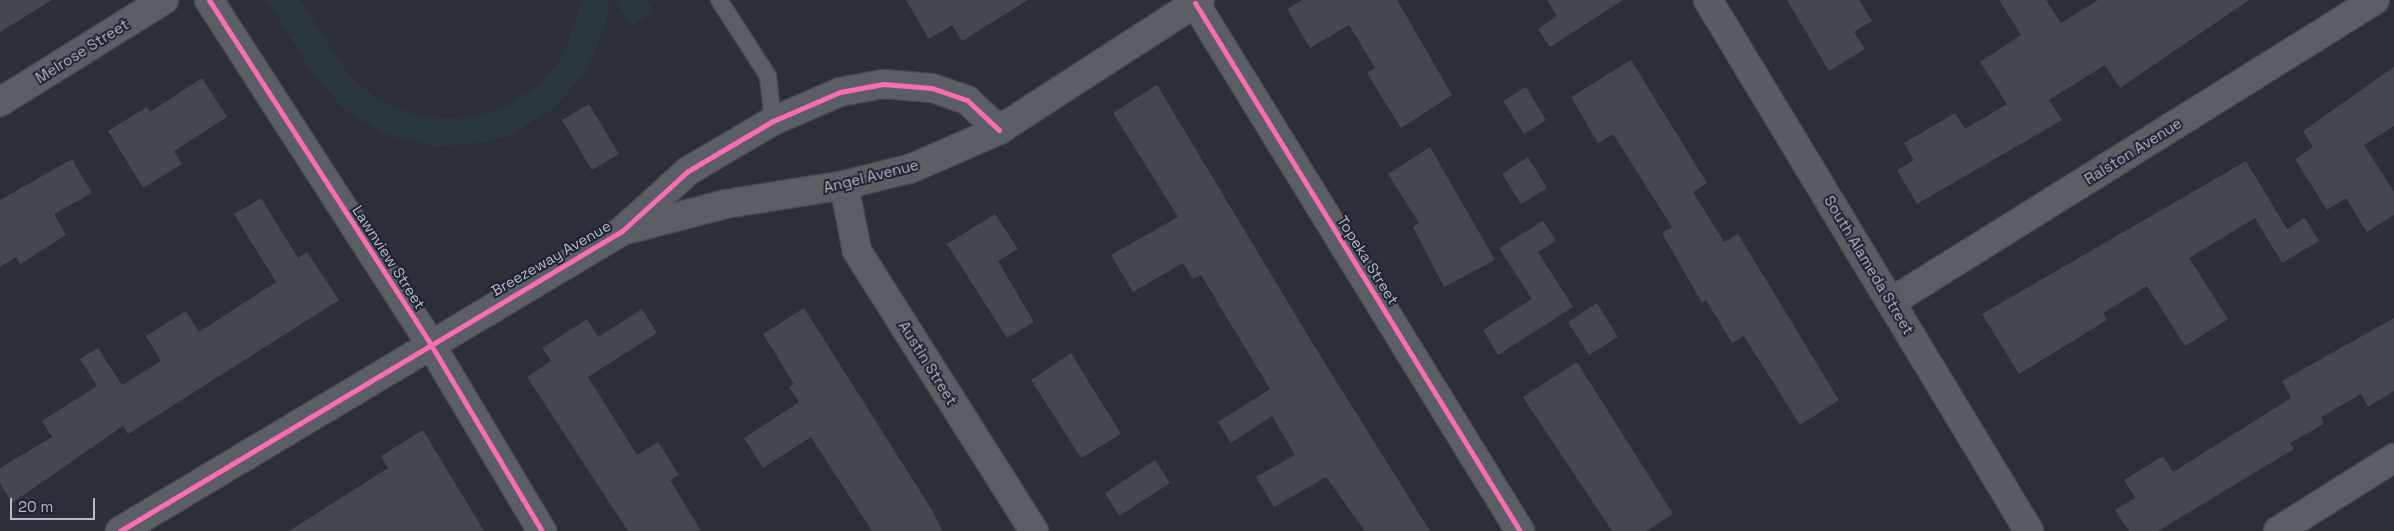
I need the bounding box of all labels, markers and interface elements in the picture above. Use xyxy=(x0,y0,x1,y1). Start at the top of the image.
street label: Melrose Street xyxy=(32,15,132,87)
street label: Ralston Avenue xyxy=(2081,114,2185,188)
street label: Angel Avenue xyxy=(821,155,921,197)
street label: South Alameda Street xyxy=(1820,192,1918,338)
street label: Lawnview Street xyxy=(349,202,429,312)
street label: Topeka Street xyxy=(1334,212,1402,308)
street label: Breezeway Avenue xyxy=(488,216,614,300)
street label: Austin Street xyxy=(895,318,961,408)
scale bar xyxy=(12,488,98,520)
text: 20 m xyxy=(18,497,53,516)

